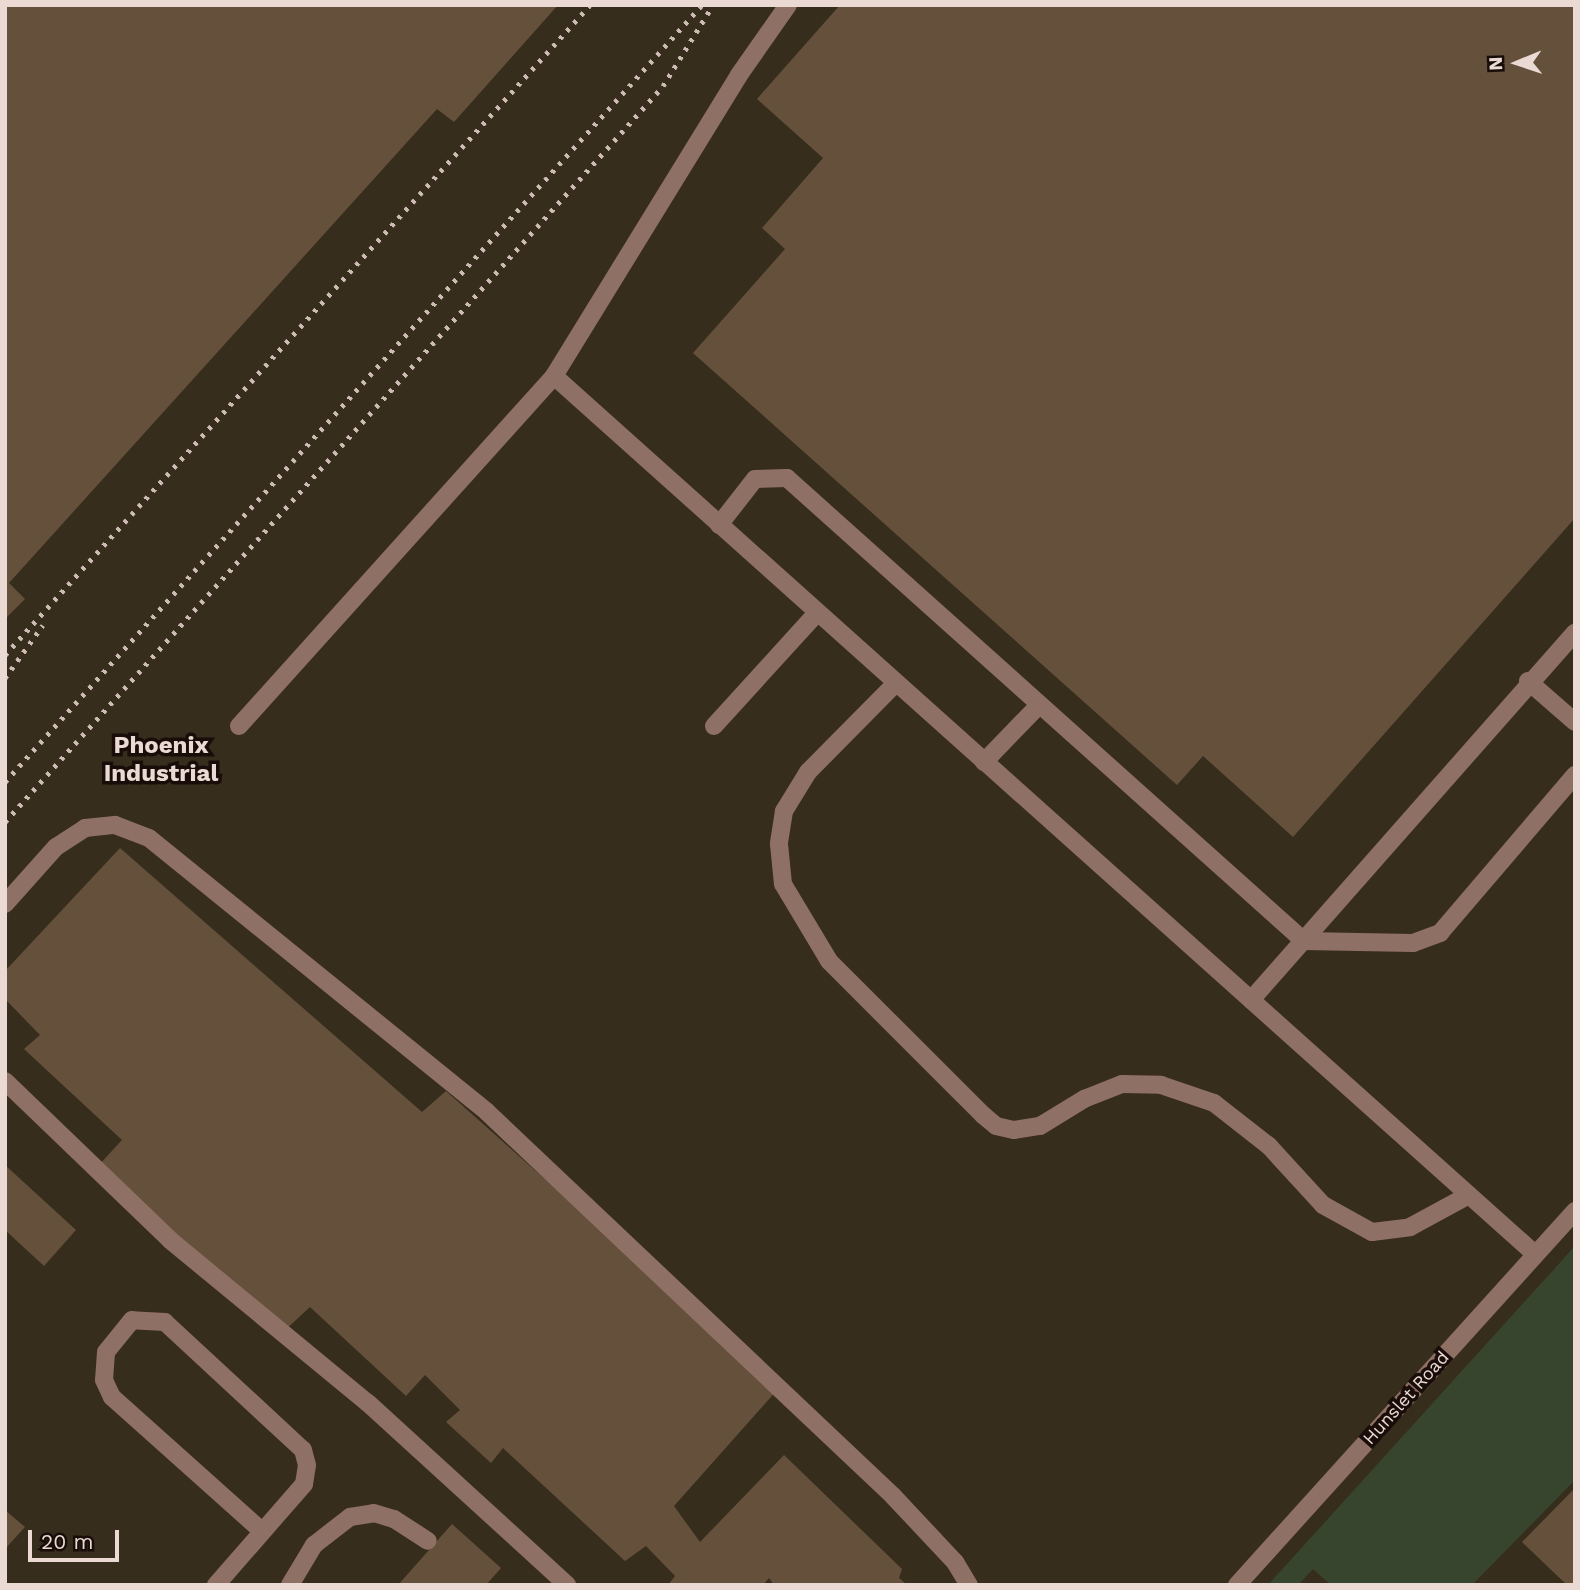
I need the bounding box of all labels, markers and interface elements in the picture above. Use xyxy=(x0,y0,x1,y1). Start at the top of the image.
north arrow xyxy=(1482,28,1552,98)
text: N xyxy=(1484,56,1507,71)
district label: Phoenix Industrial xyxy=(104,732,218,788)
street label: Hunslet Road xyxy=(1358,1347,1454,1449)
scale bar xyxy=(32,1516,122,1560)
text: 20 m xyxy=(41,1529,93,1554)

